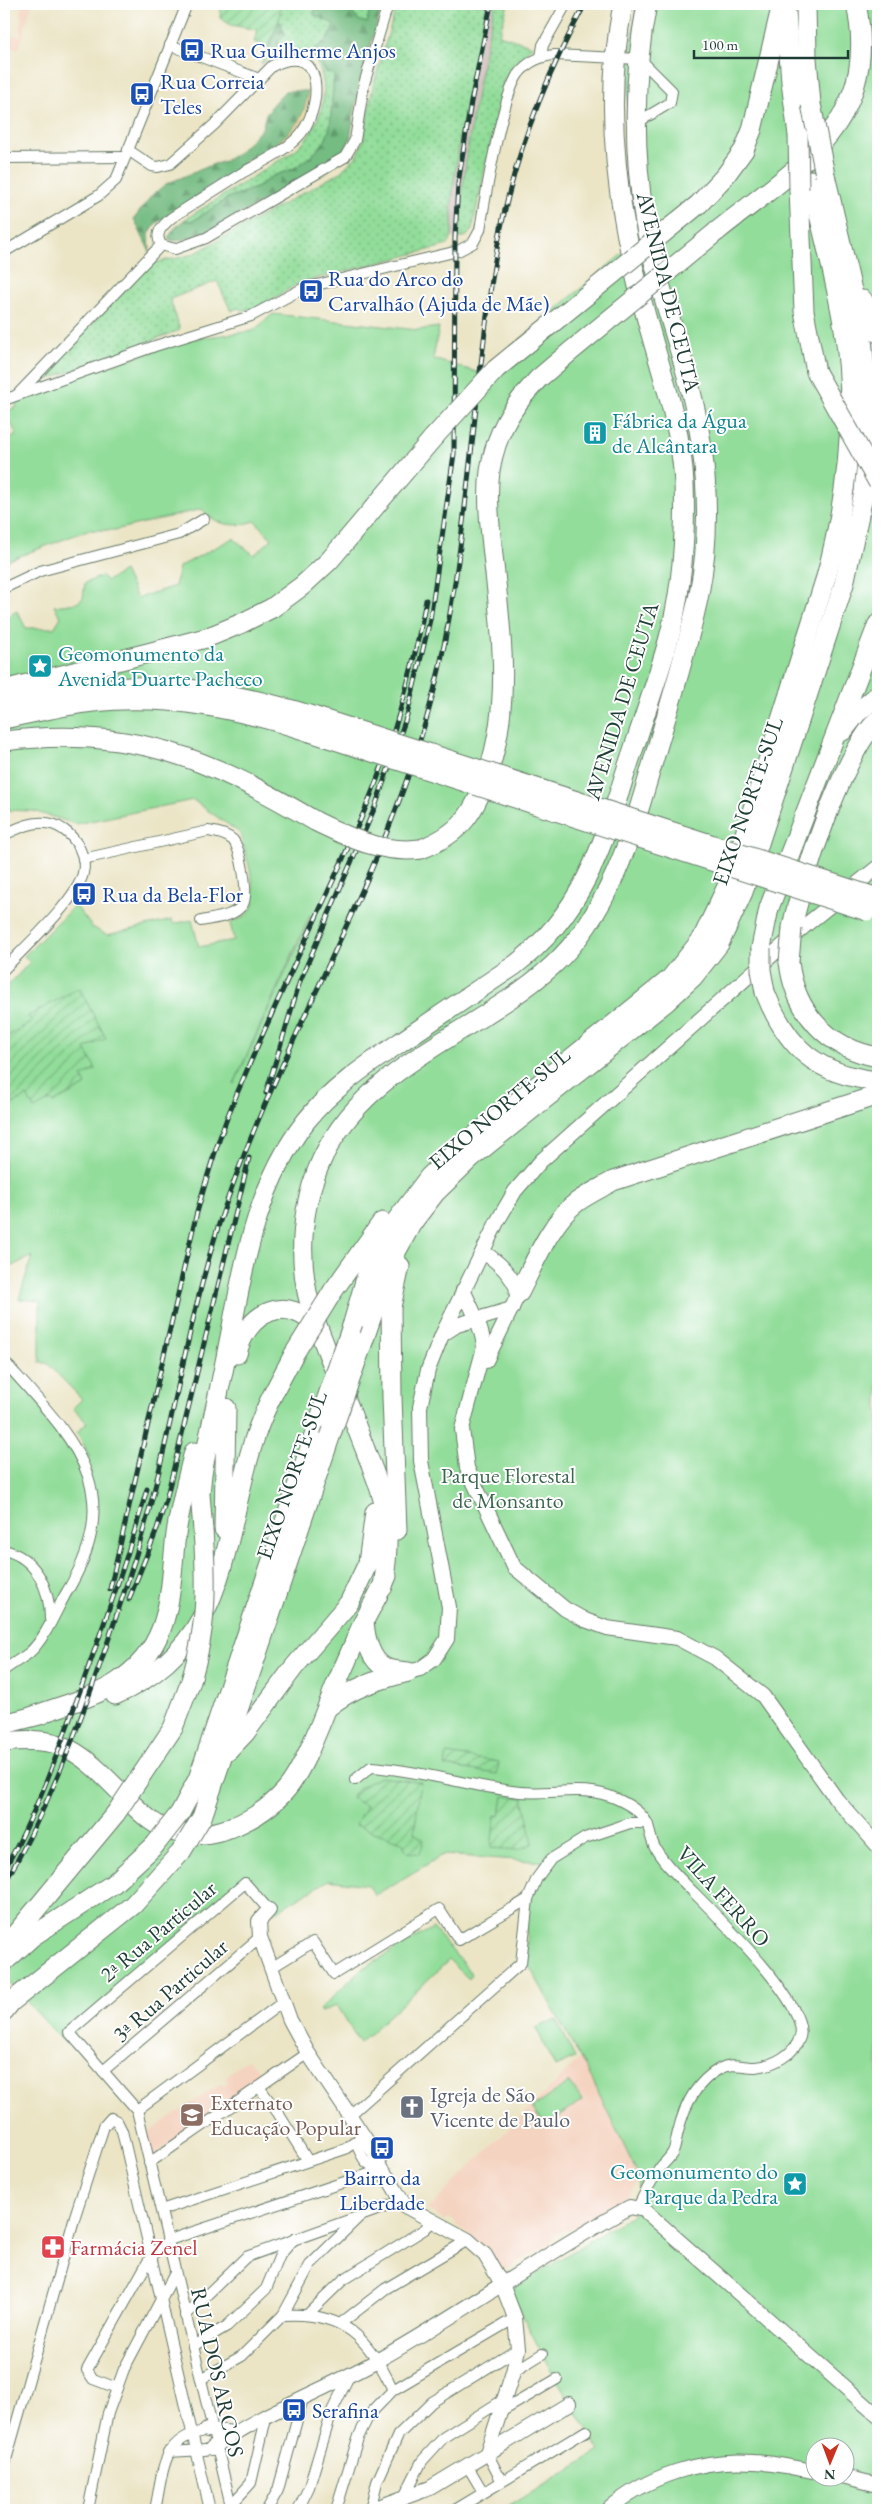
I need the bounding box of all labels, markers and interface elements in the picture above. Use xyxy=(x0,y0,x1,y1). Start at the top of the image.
scale bar xyxy=(694,28,848,60)
text: 100 m xyxy=(702,35,739,54)
place label: Rua Guilherme Anjos xyxy=(210,36,396,65)
bus stop icon: Rua Guilherme Anjos xyxy=(179,37,205,63)
place label: Rua Correia Teles xyxy=(160,67,265,121)
bus stop icon: Rua Correia Teles xyxy=(129,81,155,107)
street label: AVENIDA DE CEUTA xyxy=(629,188,708,396)
place label: Rua do Arco do Carvalhão (Ajuda de Mãe) xyxy=(328,264,549,318)
bus stop icon: Rua do Arco do Carvalhão (Ajuda de Mãe) xyxy=(298,278,324,304)
place label: Fábrica da Água de Alcântara xyxy=(612,406,747,460)
building icon: Fábrica da Água de Alcântara xyxy=(582,420,608,446)
street label: AVENIDA DE CEUTA xyxy=(577,598,666,805)
place label: Geomonumento da Avenida Duarte Pacheco xyxy=(57,639,263,693)
place icon: Geomonumento da Avenida Duarte Pacheco xyxy=(27,653,53,679)
street label: EIXO NORTE-SUL xyxy=(705,713,790,889)
place label: Rua da Bela-Flor xyxy=(102,880,244,909)
bus stop icon: Rua da Bela-Flor xyxy=(71,881,97,907)
street label: EIXO NORTE-SUL xyxy=(423,1041,576,1176)
street label: EIXO NORTE-SUL xyxy=(249,1387,334,1563)
park label: Parque Florestal de Monsanto xyxy=(441,1461,575,1515)
street label: VILA FERRO xyxy=(671,1840,777,1953)
street label: 2ª Rua Particular xyxy=(94,1874,223,1989)
street label: 3ª Rua Particular xyxy=(107,1932,235,2048)
place label: Igreja de São Vicente de Paulo xyxy=(430,2080,570,2134)
place label: Externato Educação Popular xyxy=(210,2088,362,2142)
church icon: Igreja de São Vicente de Paulo xyxy=(399,2094,425,2120)
school or university icon: Externato Educação Popular xyxy=(179,2102,205,2128)
bus stop icon: Bairro da Liberdade xyxy=(369,2135,395,2161)
place label: Geomonumento do Parque da Pedra xyxy=(610,2157,778,2211)
place label: Bairro da Liberdade xyxy=(339,2163,425,2217)
place icon: Geomonumento do Parque da Pedra xyxy=(782,2171,808,2197)
place label: Farmácia Zenel xyxy=(70,2233,197,2262)
pharmacy icon: Farmácia Zenel xyxy=(40,2234,66,2260)
street label: RUA DOS ARCOS xyxy=(184,2285,251,2460)
place label: Serafina xyxy=(312,2396,379,2425)
bus stop icon: Serafina xyxy=(281,2397,307,2423)
north arrow xyxy=(804,2436,854,2486)
text: N xyxy=(823,2466,836,2484)

